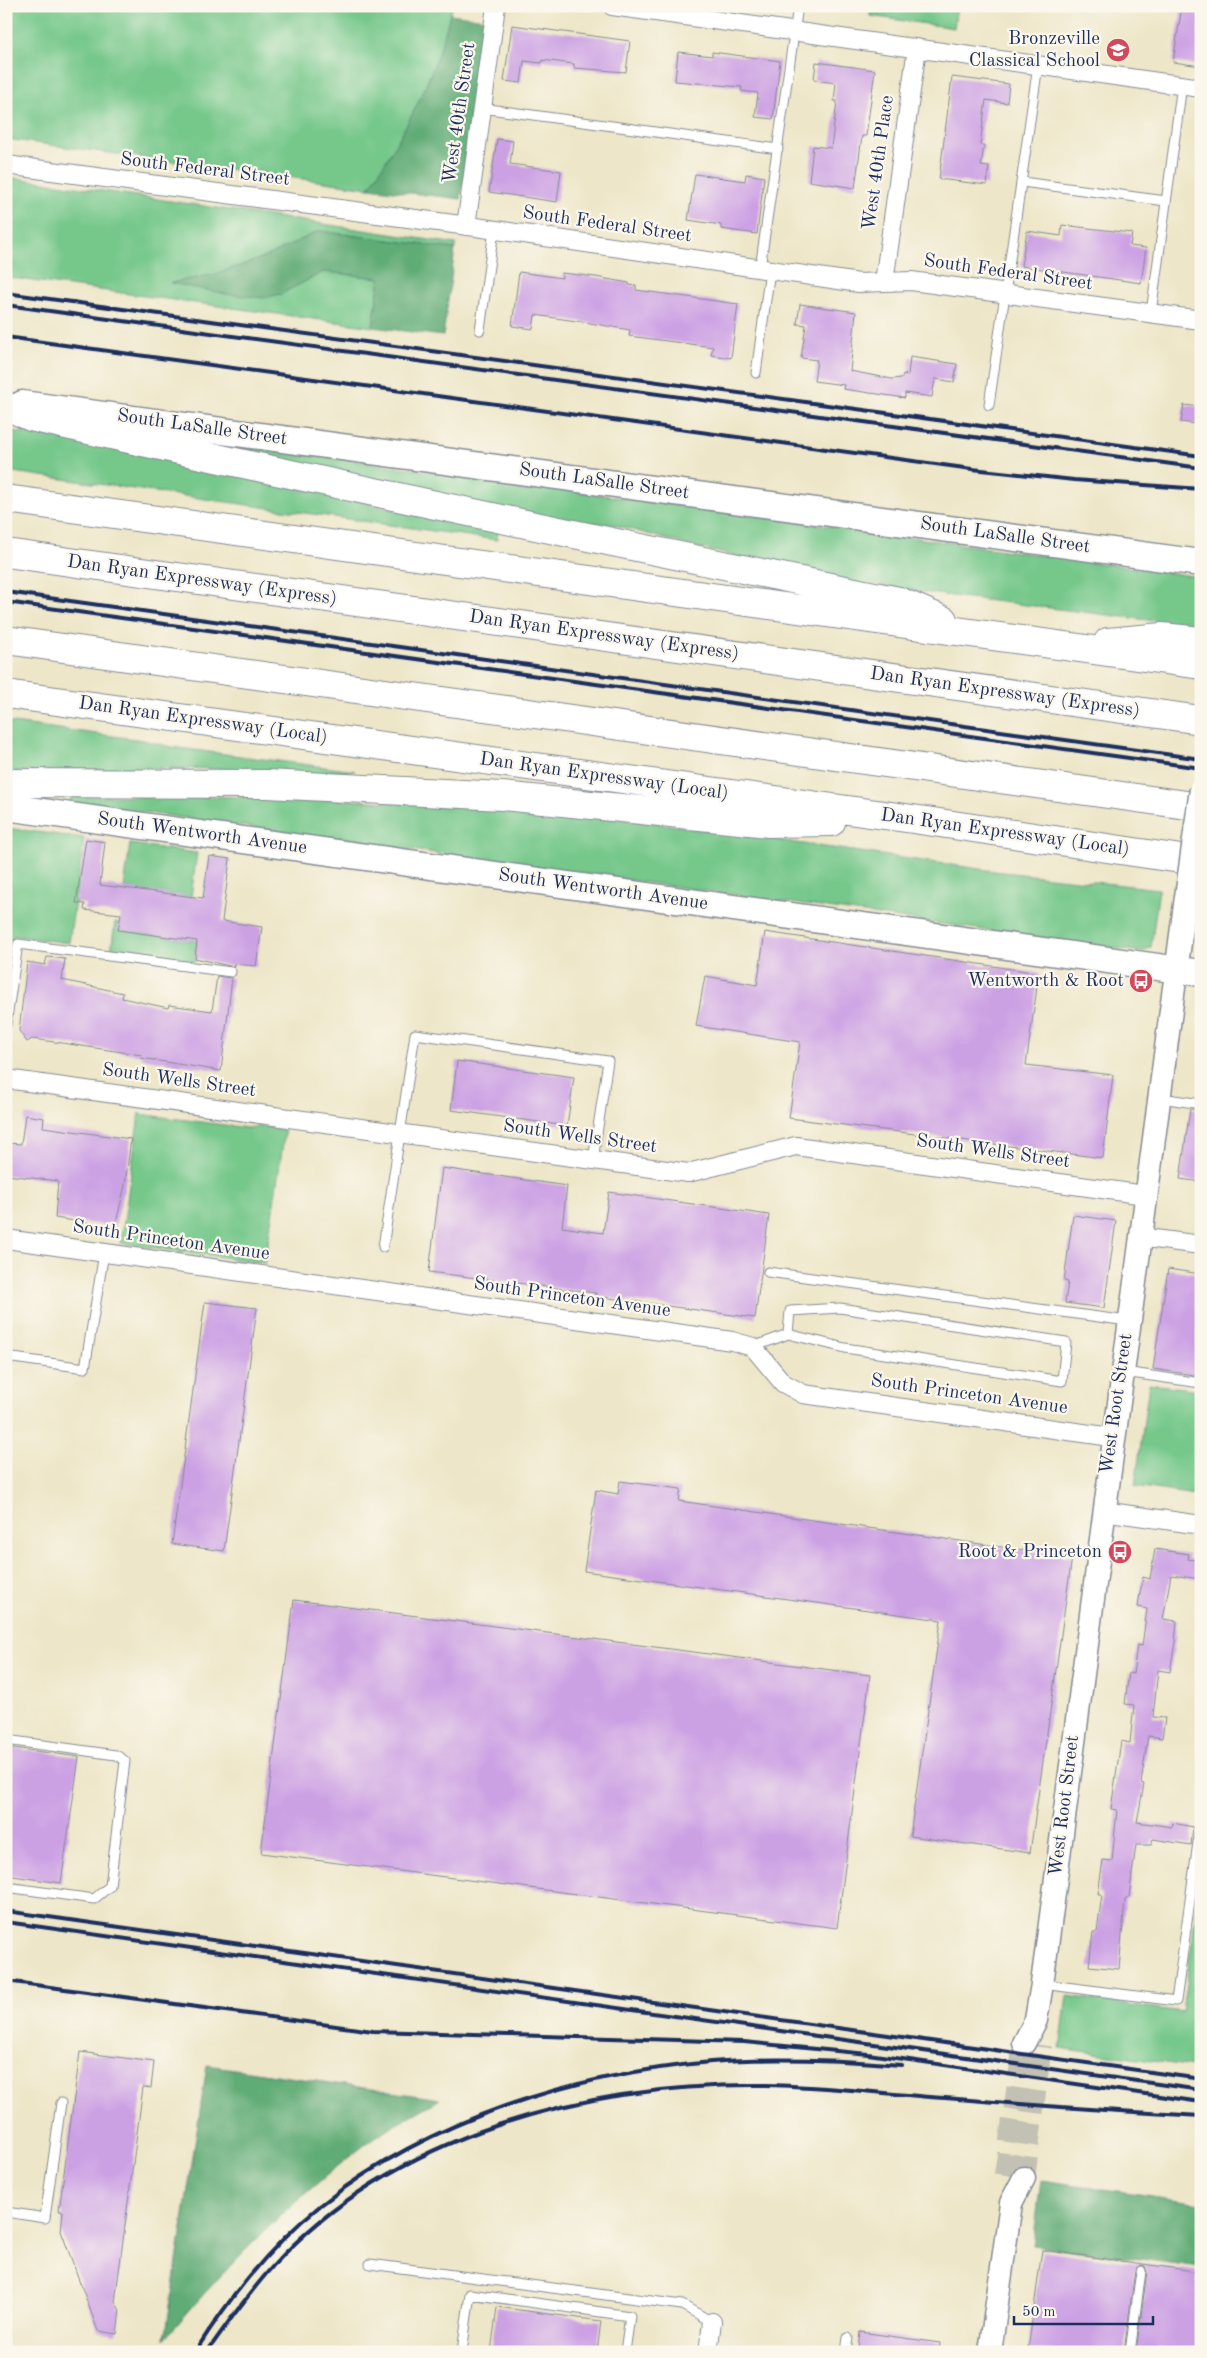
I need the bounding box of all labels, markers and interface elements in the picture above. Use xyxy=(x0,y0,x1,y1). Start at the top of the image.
place label: Bronzeville Classical School xyxy=(969,30,1100,71)
school or university icon: Bronzeville Classical School xyxy=(1105,37,1131,63)
street label: West 40th Street xyxy=(441,41,479,185)
street label: West 40th Place xyxy=(860,94,898,232)
street label: South Federal Street xyxy=(119,150,291,190)
street label: South Federal Street xyxy=(521,204,693,246)
street label: South Federal Street xyxy=(922,252,1094,294)
street label: South LaSalle Street xyxy=(116,407,288,449)
street label: South LaSalle Street xyxy=(518,461,690,503)
street label: South LaSalle Street xyxy=(919,515,1091,557)
street label: Dan Ryan Expressway (Express) xyxy=(66,552,338,609)
street label: Dan Ryan Expressway (Express) xyxy=(468,607,740,664)
street label: Dan Ryan Expressway (Express) xyxy=(869,664,1141,721)
street label: Dan Ryan Expressway (Local) xyxy=(77,693,329,748)
street label: Dan Ryan Expressway (Local) xyxy=(478,749,730,804)
street label: Dan Ryan Expressway (Local) xyxy=(879,805,1131,860)
street label: South Wentworth Avenue xyxy=(96,810,308,858)
street label: South Wentworth Avenue xyxy=(497,866,709,914)
bus stop icon: Wentworth & Root xyxy=(1128,968,1154,994)
place label: Wentworth & Root xyxy=(967,972,1124,991)
street label: South Wells Street xyxy=(101,1061,257,1101)
street label: South Wells Street xyxy=(502,1117,658,1157)
street label: South Wells Street xyxy=(915,1132,1071,1172)
street label: South Princeton Avenue xyxy=(71,1218,271,1264)
street label: South Princeton Avenue xyxy=(472,1275,672,1321)
street label: West Root Street xyxy=(1098,1332,1136,1476)
street label: South Princeton Avenue xyxy=(869,1372,1069,1418)
bus stop icon: Root & Princeton xyxy=(1107,1539,1133,1565)
place label: Root & Princeton xyxy=(958,1543,1102,1562)
street label: West Root Street xyxy=(1047,1734,1083,1878)
scale bar xyxy=(1014,2293,1153,2325)
text: 50 m xyxy=(1022,2305,1056,2320)

